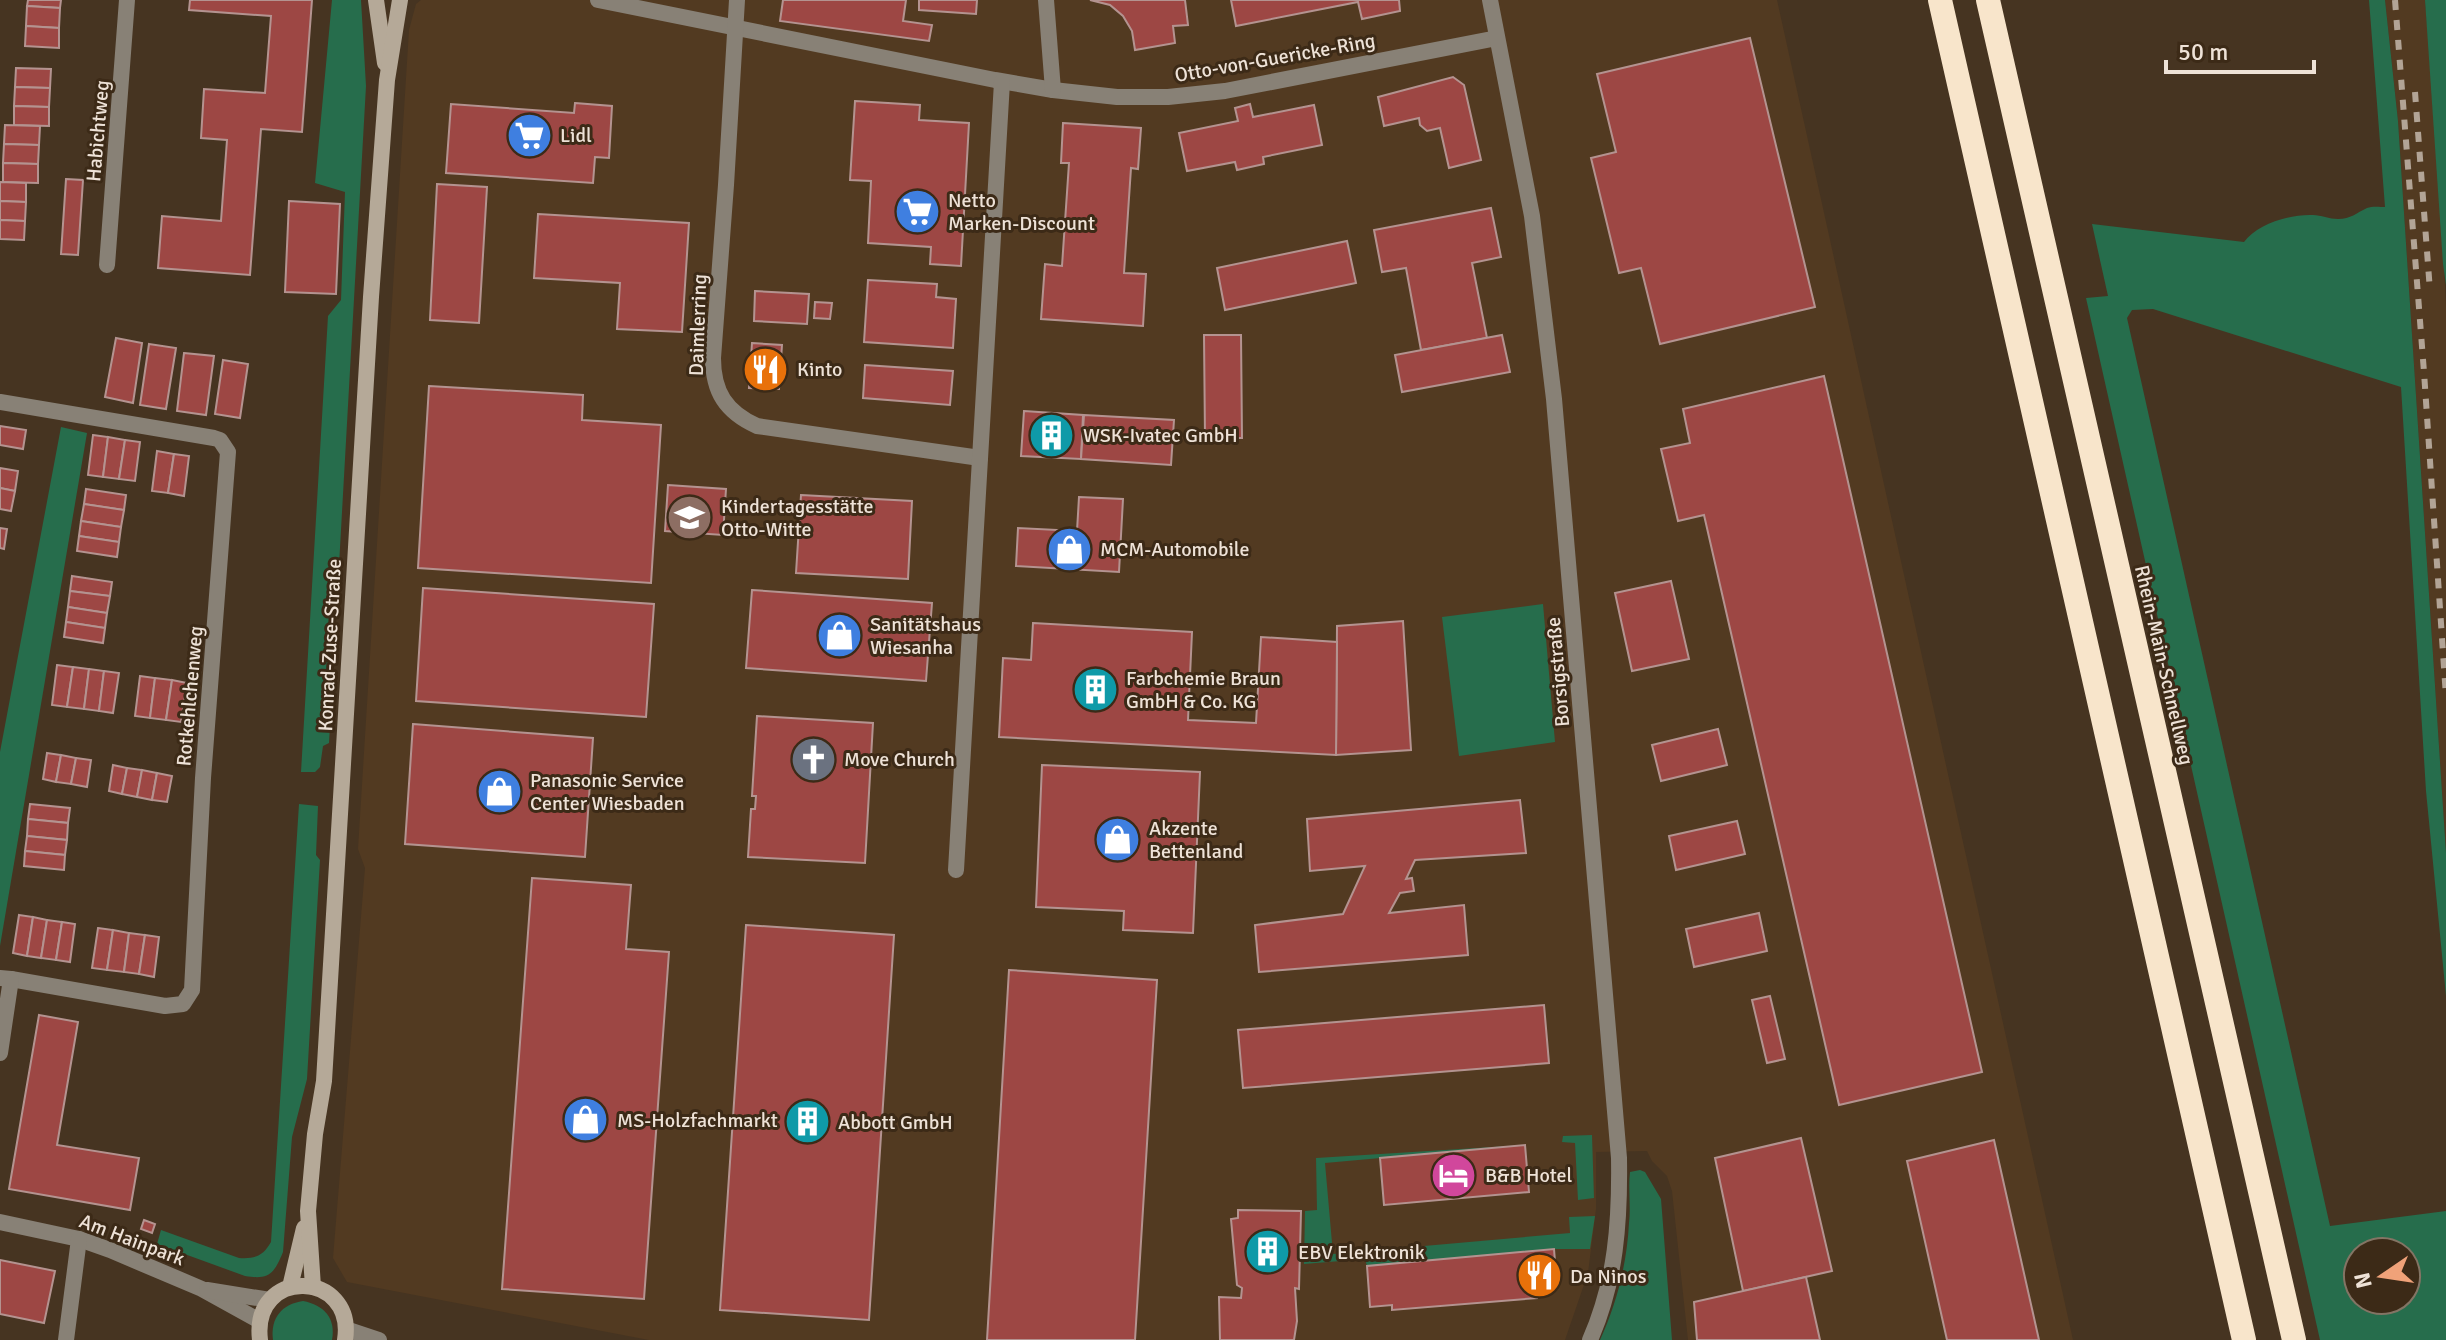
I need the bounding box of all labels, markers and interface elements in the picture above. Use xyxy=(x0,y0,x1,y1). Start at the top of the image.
scale bar xyxy=(2166,24,2314,74)
street label: Otto-von-Guericke-Ring xyxy=(1173,28,1377,88)
text: 50 m xyxy=(2178,37,2228,67)
street label: Habichtweg xyxy=(81,79,115,183)
supermarket icon: Lidl xyxy=(505,111,553,159)
place label: Lidl xyxy=(560,123,592,148)
supermarket icon: Netto Marken-Discount xyxy=(893,188,941,236)
place label: Netto Marken-Discount xyxy=(948,188,1095,236)
street label: Daimlerring xyxy=(684,274,712,376)
restaurant icon: Kinto xyxy=(742,345,790,393)
place label: Kinto xyxy=(797,357,842,382)
building icon: WSK-Ivatec GmbH xyxy=(1028,411,1076,459)
place label: WSK-Ivatec GmbH xyxy=(1083,423,1238,448)
school or university icon: Kindertagesstätte Otto-Witte xyxy=(666,494,714,542)
place label: Kindertagesstätte Otto-Witte xyxy=(721,494,874,542)
shop icon: MCM-Automobile xyxy=(1045,525,1093,573)
place label: MCM-Automobile xyxy=(1100,537,1250,562)
street label: Konrad-Zuse-Straße xyxy=(313,558,347,732)
street label: Rhein-Main-Schnellweg xyxy=(2129,563,2199,767)
shop icon: Sanitätshaus Wiesanha xyxy=(815,612,863,660)
place label: Sanitätshaus Wiesanha xyxy=(870,612,981,660)
street label: Borsigstraße xyxy=(1541,616,1575,728)
street label: Rotkehlchenweg xyxy=(171,625,209,767)
building icon: Farbchemie Braun GmbH & Co. KG xyxy=(1071,666,1119,714)
place label: Farbchemie Braun GmbH & Co. KG xyxy=(1126,666,1281,714)
church icon: Move Church xyxy=(789,735,837,783)
place label: Move Church xyxy=(844,747,955,772)
shop icon: Panasonic Service Center Wiesbaden xyxy=(475,767,523,815)
place label: Panasonic Service Center Wiesbaden xyxy=(530,768,685,816)
shop icon: Akzente Bettenland xyxy=(1094,815,1142,863)
place label: Akzente Bettenland xyxy=(1149,816,1243,864)
shop icon: MS-Holzfachmarkt xyxy=(562,1096,610,1144)
building icon: Abbott GmbH xyxy=(783,1098,831,1146)
place label: MS-Holzfachmarkt xyxy=(617,1108,778,1133)
place label: Abbott GmbH xyxy=(838,1110,953,1135)
hotel icon: B&B Hotel xyxy=(1430,1151,1478,1199)
place label: B&B Hotel xyxy=(1485,1163,1573,1188)
street label: Am Hainpark xyxy=(76,1208,188,1272)
building icon: EBV Elektronik xyxy=(1243,1228,1291,1276)
north arrow xyxy=(2342,1236,2422,1316)
place label: EBV Elektronik xyxy=(1298,1240,1425,1265)
restaurant icon: Da Ninos xyxy=(1515,1252,1563,1300)
place label: Da Ninos xyxy=(1570,1264,1647,1289)
text: N xyxy=(2348,1270,2378,1291)

